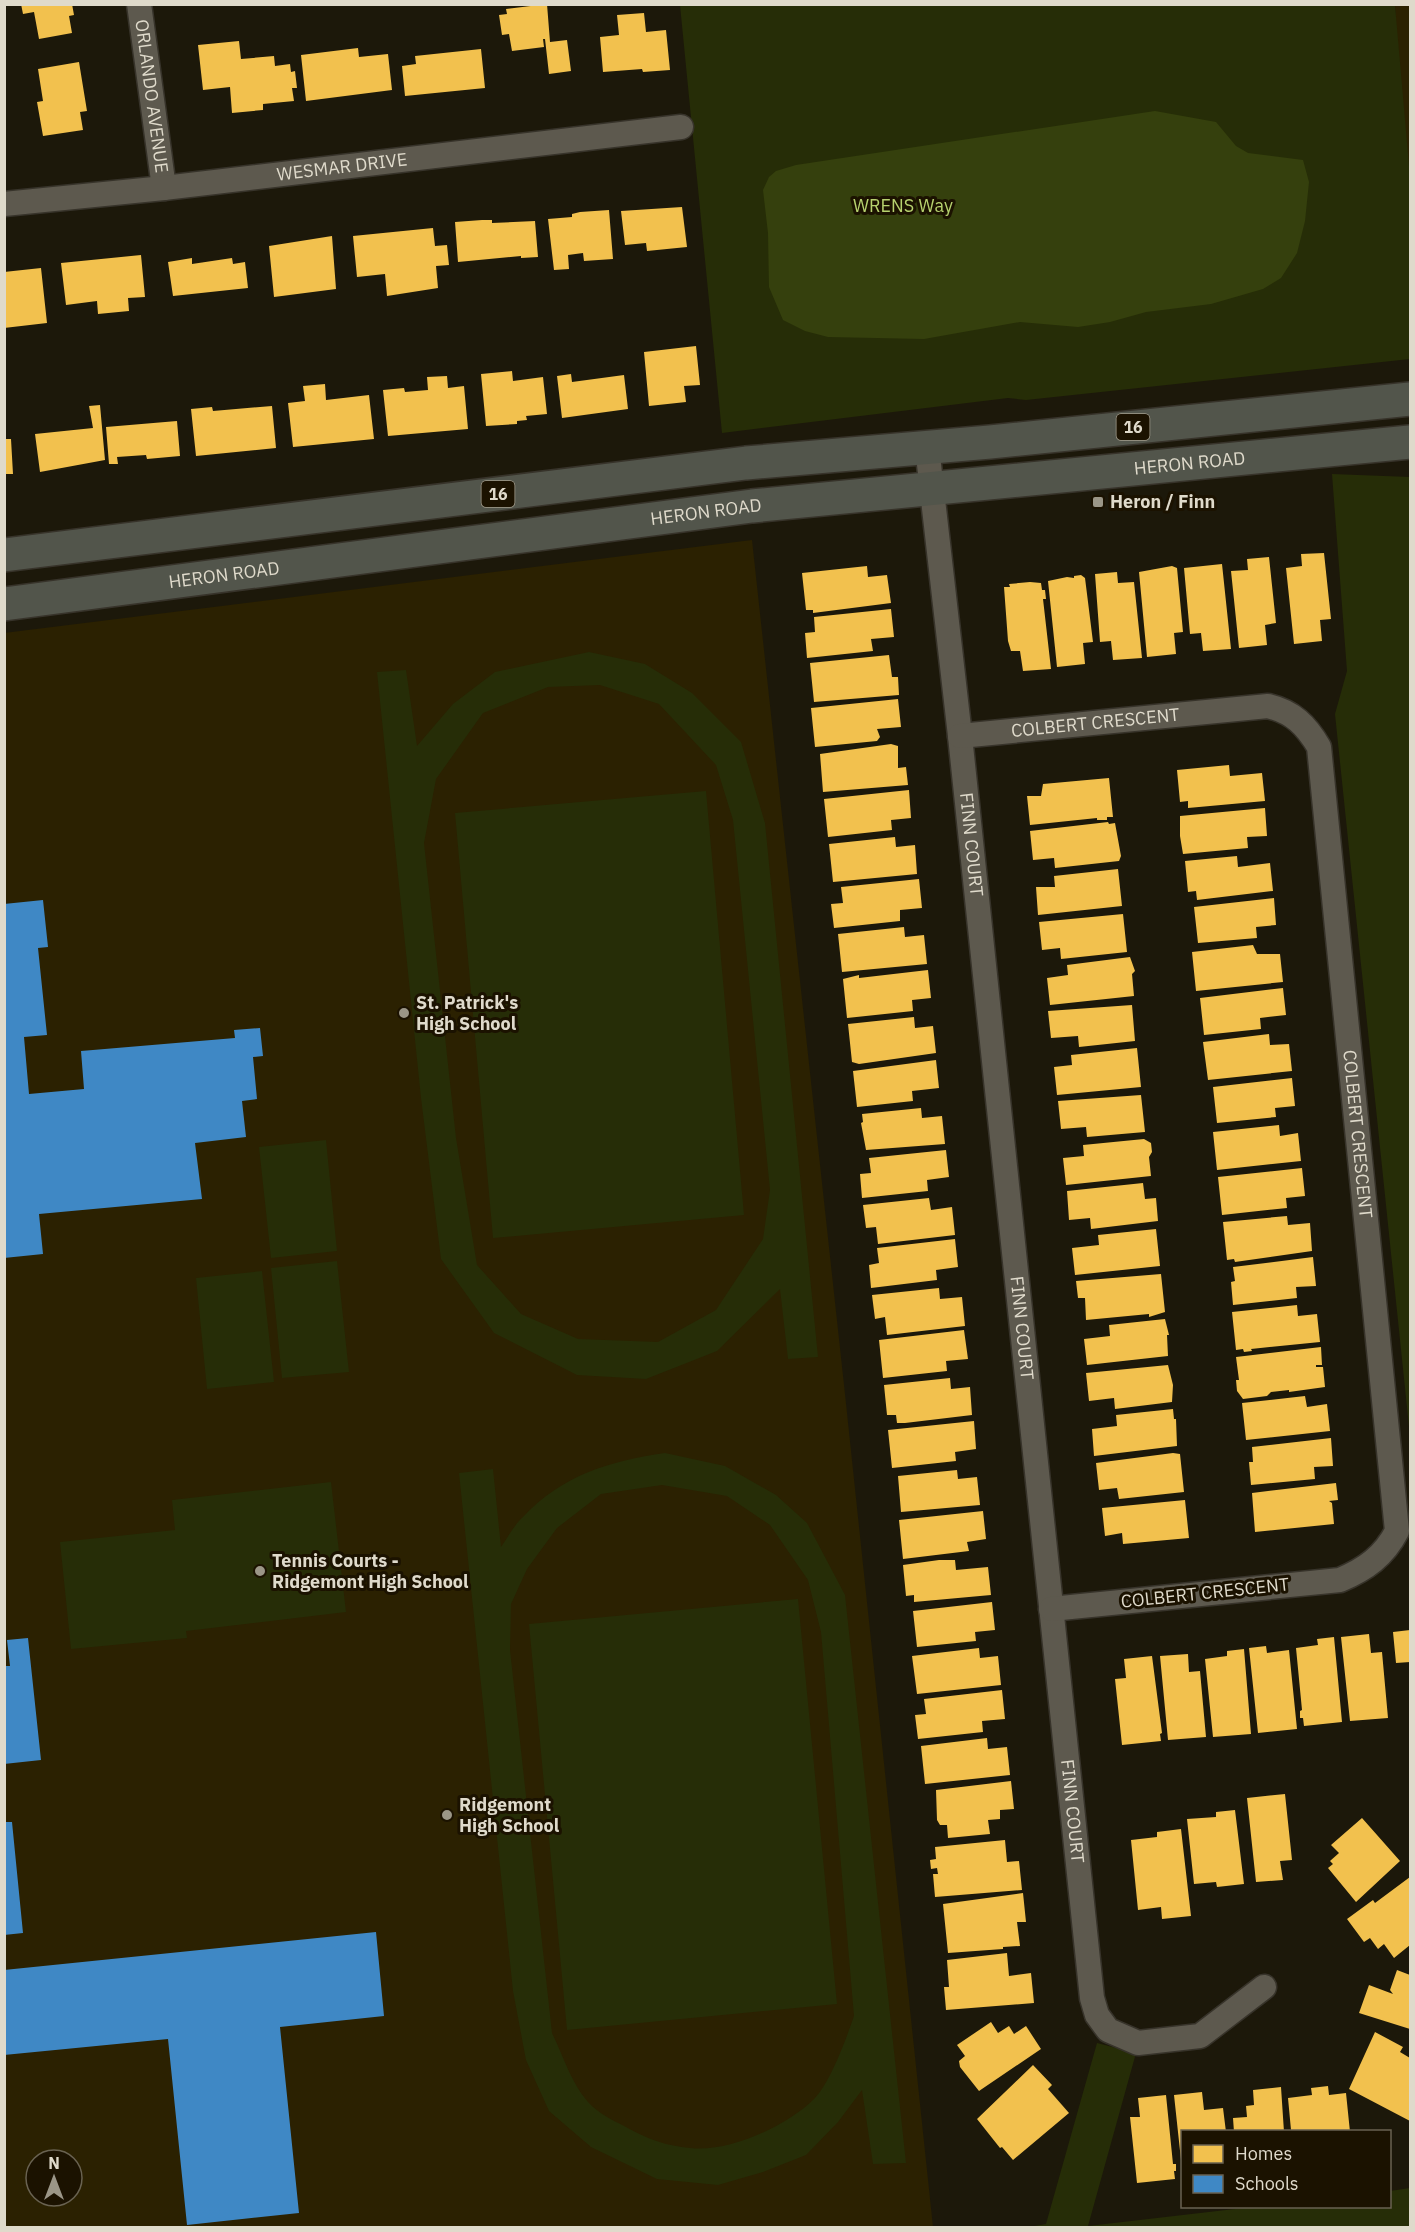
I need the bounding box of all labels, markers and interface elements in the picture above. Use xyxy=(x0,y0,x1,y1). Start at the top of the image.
street label: ORLANDO AVENUE xyxy=(130,18,174,174)
street label: WESMAR DRIVE xyxy=(275,147,408,186)
park label: WRENS Way xyxy=(853,194,953,217)
road number: 16 xyxy=(1116,414,1150,440)
street label: HERON ROAD xyxy=(1133,446,1246,480)
road number: 16 xyxy=(482,481,514,507)
place label: Heron / Finn xyxy=(1110,490,1215,513)
street label: HERON ROAD xyxy=(649,493,763,530)
marker: Heron / Finn xyxy=(1091,495,1105,509)
street label: HERON ROAD xyxy=(167,556,281,593)
street label: COLBERT CRESCENT xyxy=(1010,703,1181,742)
street label: FINN COURT xyxy=(955,791,989,898)
place label: St. Patrick's High School xyxy=(416,991,518,1035)
marker: St. Patrick's High School xyxy=(397,1006,411,1020)
street label: COLBERT CRESCENT xyxy=(1338,1049,1378,1219)
street label: FINN COURT xyxy=(1006,1275,1039,1381)
place label: Tennis Courts - Ridgemont High School xyxy=(272,1549,469,1593)
marker: Tennis Courts - Ridgemont High School xyxy=(253,1564,267,1578)
street label: COLBERT CRESCENT xyxy=(1120,1572,1290,1613)
street label: FINN COURT xyxy=(1056,1758,1090,1864)
place label: Ridgemont High School xyxy=(459,1793,560,1837)
marker: Ridgemont High School xyxy=(440,1808,454,1822)
legend xyxy=(1181,2130,1391,2208)
text: Homes xyxy=(1235,2142,1292,2165)
north arrow xyxy=(24,2148,84,2208)
text: N xyxy=(48,2153,60,2173)
text: Schools xyxy=(1235,2172,1299,2195)

